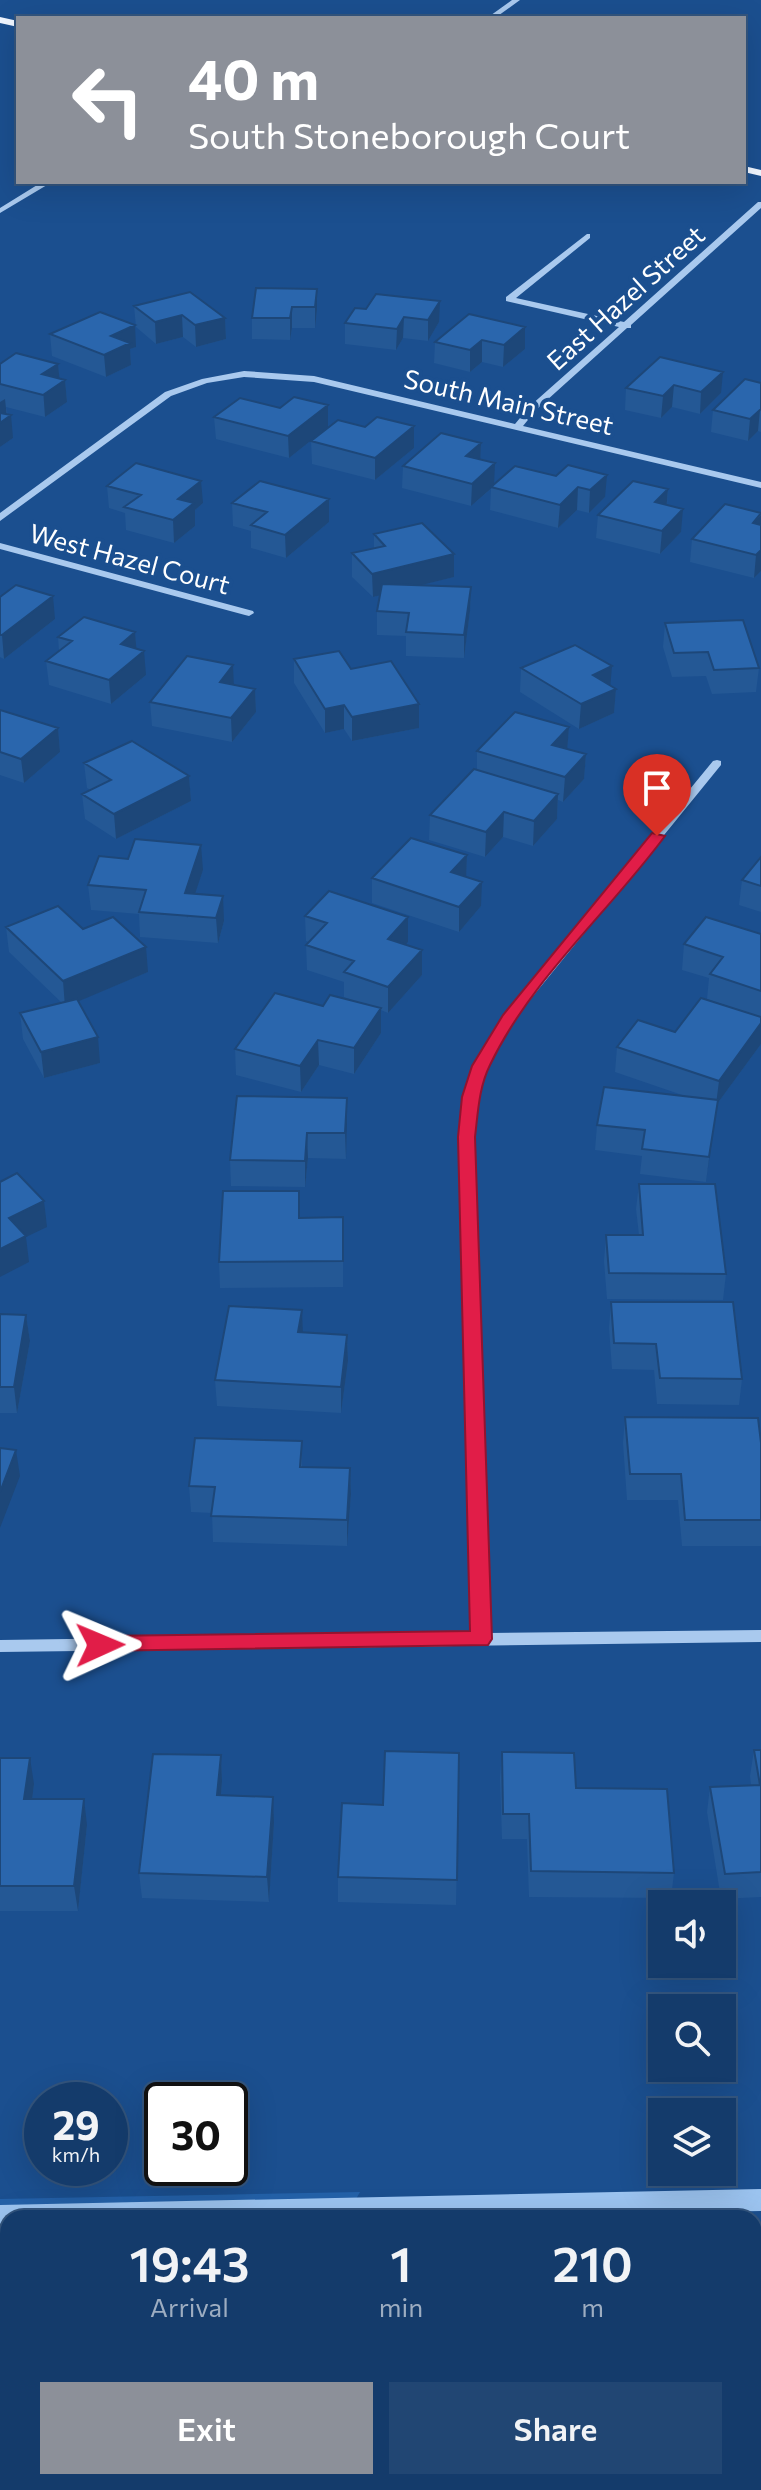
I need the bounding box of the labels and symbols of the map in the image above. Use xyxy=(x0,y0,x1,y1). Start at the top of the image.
street label: East Hazel Street xyxy=(540,218,710,376)
street label: South Main Street xyxy=(401,362,617,440)
street label: West Hazel Court xyxy=(26,516,234,600)
pin xyxy=(623,754,691,836)
position arrow xyxy=(58,1603,142,1687)
speed limit sign: 30 xyxy=(144,2082,248,2186)

